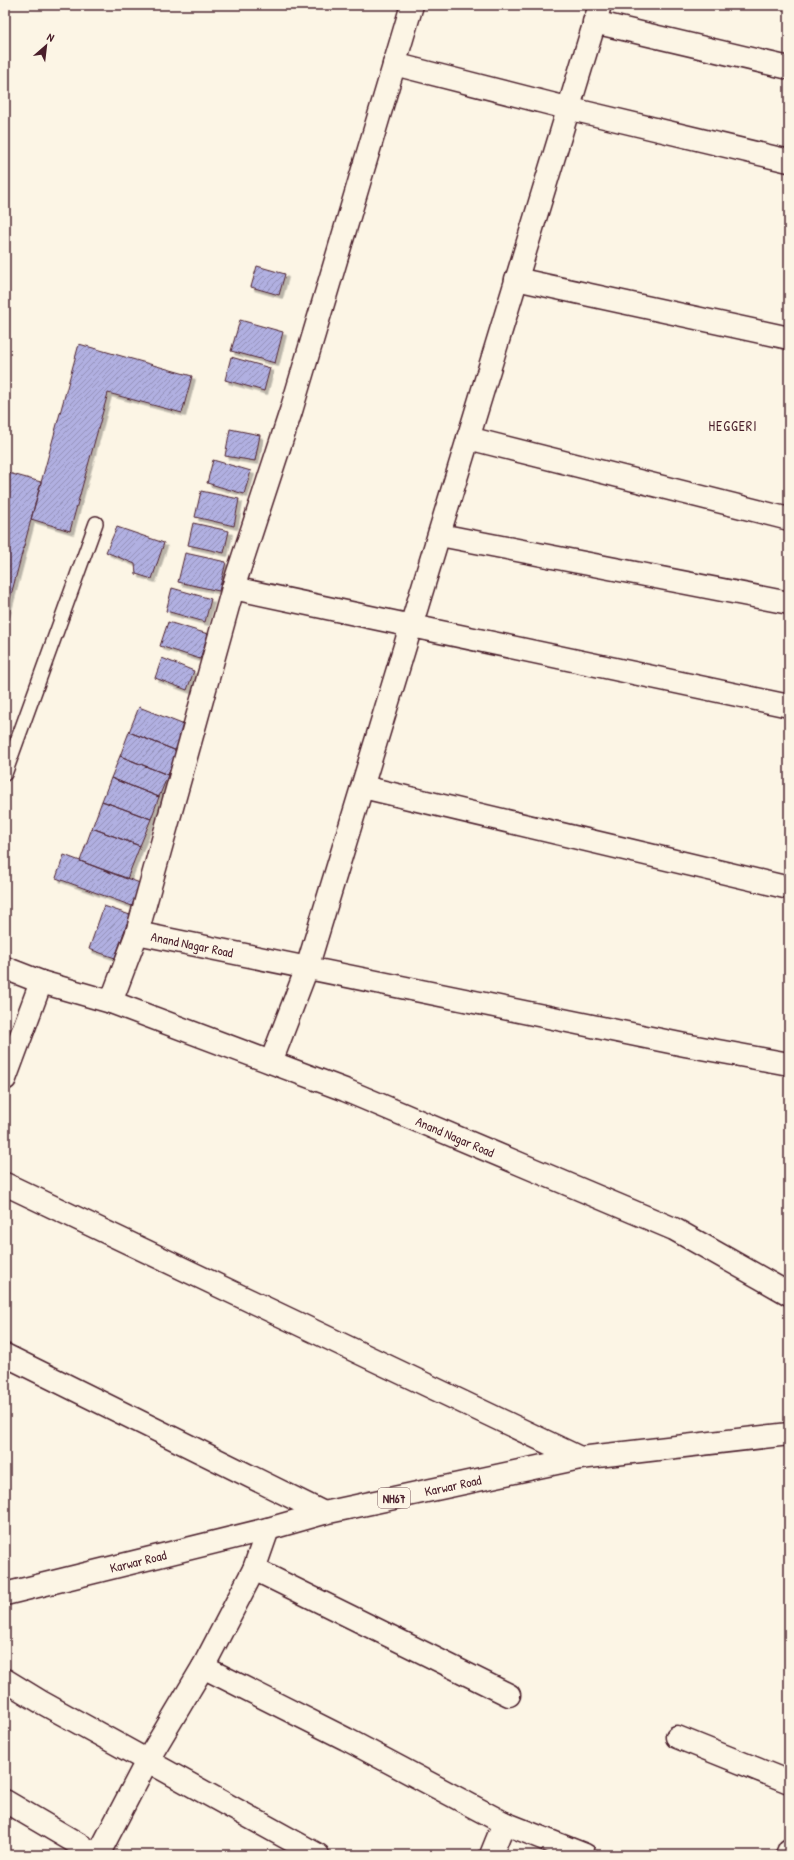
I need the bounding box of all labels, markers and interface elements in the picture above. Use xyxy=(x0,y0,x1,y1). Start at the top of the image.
north arrow xyxy=(26,26,66,66)
text: N xyxy=(45,30,57,45)
district label: HEGGERI xyxy=(708,416,758,435)
street label: Anand Nagar Road xyxy=(149,927,235,961)
street label: Anand Nagar Road xyxy=(413,1112,497,1161)
street label: Karwar Road xyxy=(423,1470,483,1500)
road number: NH67 xyxy=(378,1488,410,1508)
street label: Karwar Road xyxy=(108,1546,168,1577)

